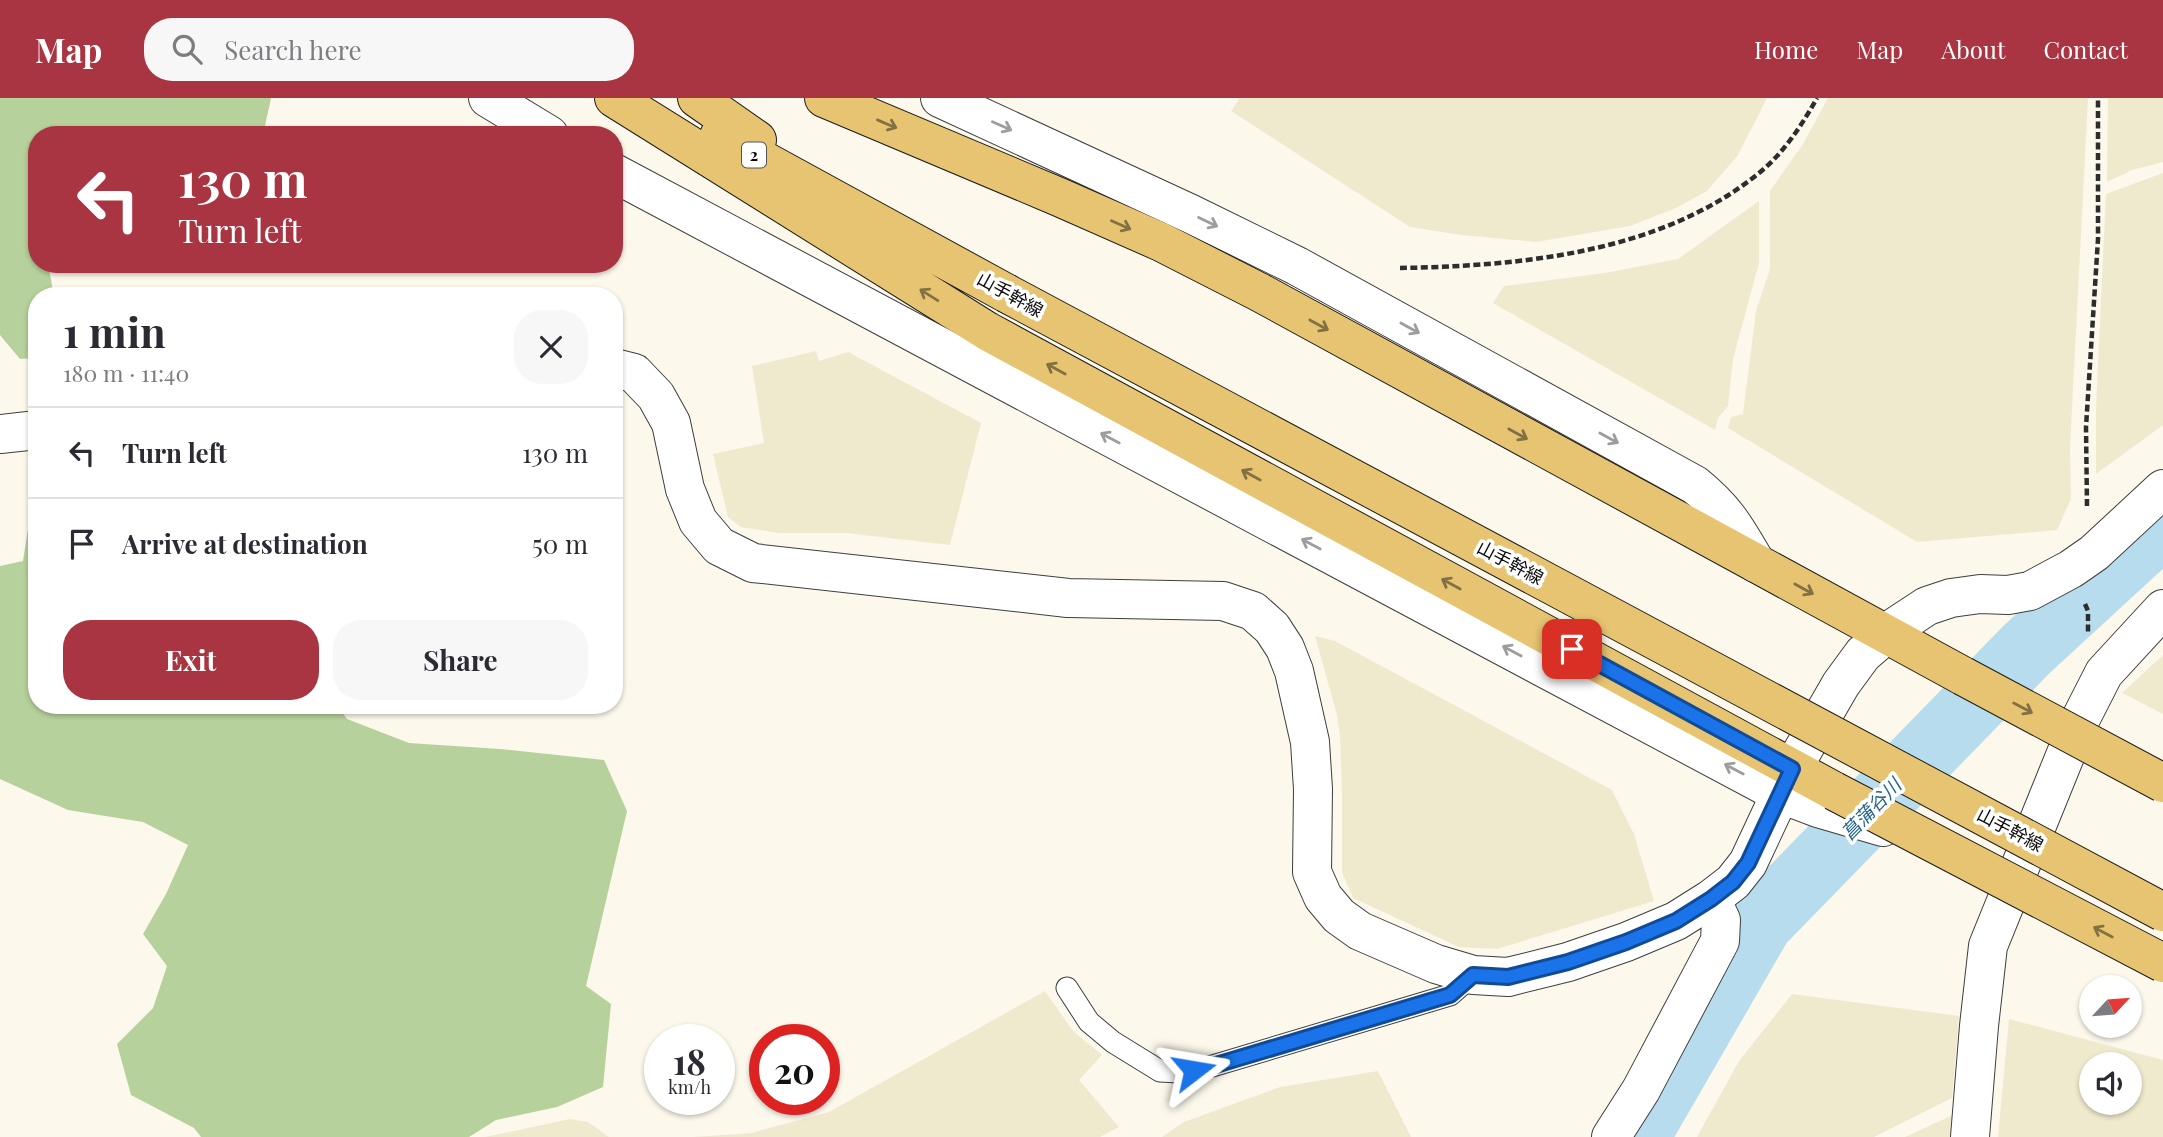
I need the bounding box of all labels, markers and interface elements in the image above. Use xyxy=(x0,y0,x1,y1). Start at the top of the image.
search box xyxy=(144,18,634,81)
text: Map xyxy=(35,27,102,71)
icon: search xyxy=(168,30,206,68)
text: Search here xyxy=(224,32,362,67)
text: Home xyxy=(1754,33,1818,65)
text: Map xyxy=(1856,33,1903,65)
text: About xyxy=(1941,33,2005,65)
text: Contact xyxy=(2043,33,2128,65)
one-way arrow xyxy=(876,119,898,132)
one-way arrow xyxy=(991,120,1012,133)
road number: 2 xyxy=(742,142,766,167)
text: 130 m xyxy=(178,145,308,210)
icon: left xyxy=(63,154,154,245)
text: Turn left xyxy=(178,208,302,251)
one-way arrow xyxy=(1197,215,1218,229)
one-way arrow xyxy=(1110,219,1132,232)
street label: 山手幹線 xyxy=(973,266,1048,322)
one-way arrow xyxy=(920,288,939,303)
text: 1 min xyxy=(63,303,166,359)
button: close xyxy=(514,310,588,384)
one-way arrow xyxy=(1308,318,1328,332)
one-way arrow xyxy=(1399,321,1419,335)
text: 180 m · 11:40 xyxy=(63,357,189,388)
one-way arrow xyxy=(1046,362,1067,375)
one-way arrow xyxy=(1508,427,1528,441)
one-way arrow xyxy=(1100,430,1121,444)
one-way arrow xyxy=(1598,432,1619,445)
icon: left xyxy=(63,434,101,472)
text: Turn left xyxy=(122,435,227,470)
text: 130 m xyxy=(522,435,588,470)
one-way arrow xyxy=(1241,468,1262,481)
icon: arrive xyxy=(63,525,101,563)
text: Arrive at destination xyxy=(122,526,368,561)
text: 50 m xyxy=(532,526,588,561)
street label: 山手幹線 xyxy=(1473,535,1548,590)
one-way arrow xyxy=(1301,537,1322,551)
one-way arrow xyxy=(1441,577,1462,590)
one-way arrow xyxy=(1794,583,1814,597)
pin xyxy=(1542,619,1602,679)
button: Exit xyxy=(63,620,319,700)
button: Share xyxy=(333,620,588,700)
icon: arrive xyxy=(1553,630,1591,668)
one-way arrow xyxy=(1502,644,1523,657)
one-way arrow xyxy=(2012,702,2033,715)
one-way arrow xyxy=(1724,762,1745,776)
water label: 菖蒲谷川 xyxy=(1835,771,1907,845)
street label: 山手幹線 xyxy=(1973,802,2048,857)
one-way arrow xyxy=(2093,924,2113,938)
north arrow xyxy=(2079,975,2142,1038)
map controls xyxy=(2079,975,2142,1115)
speed limit sign: 20 xyxy=(749,1024,840,1115)
position arrow xyxy=(1157,1033,1231,1107)
text: 18 xyxy=(673,1037,706,1084)
button: sound xyxy=(2079,1052,2142,1115)
text: km/h xyxy=(668,1075,711,1099)

